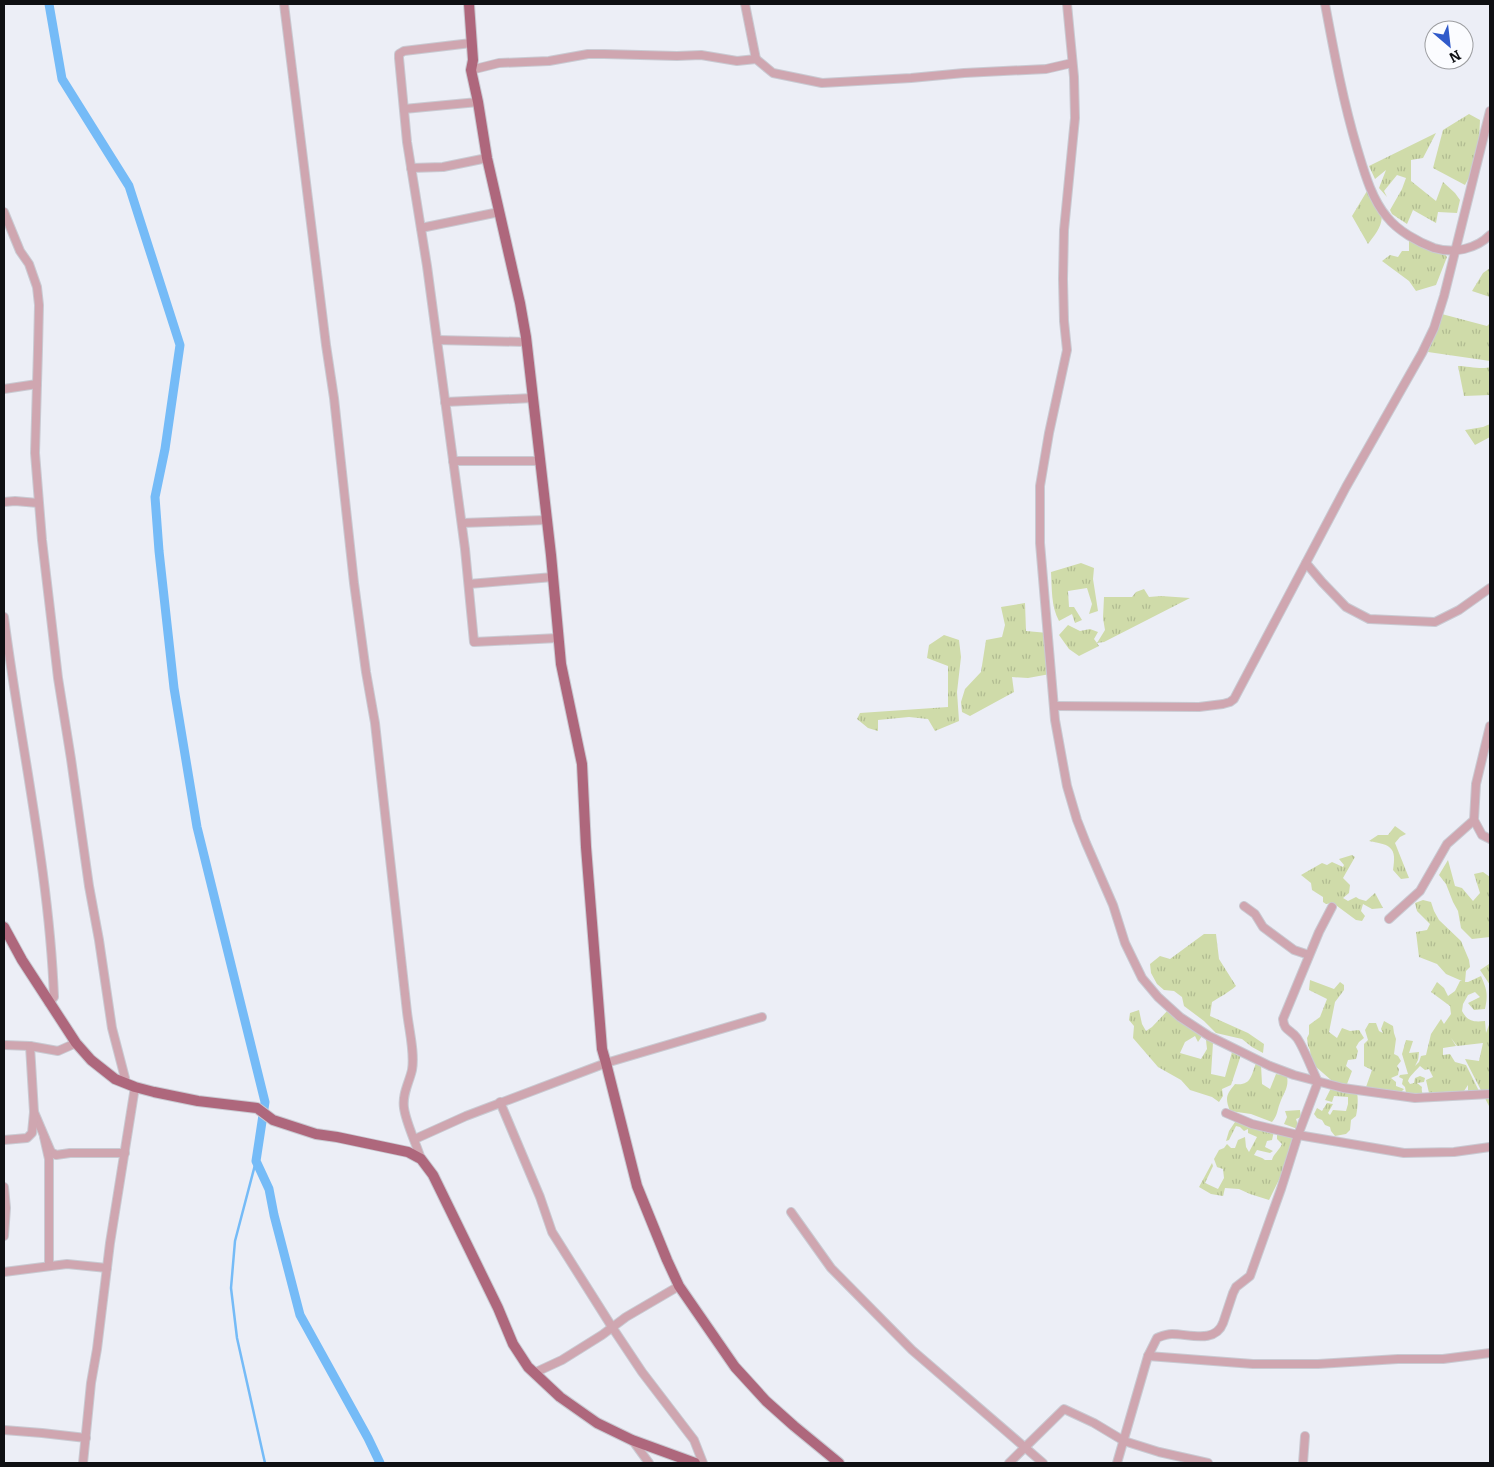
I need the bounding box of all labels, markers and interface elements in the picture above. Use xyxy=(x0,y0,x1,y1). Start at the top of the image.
north arrow xyxy=(1424,20,1474,70)
text: N xyxy=(1446,46,1464,66)

